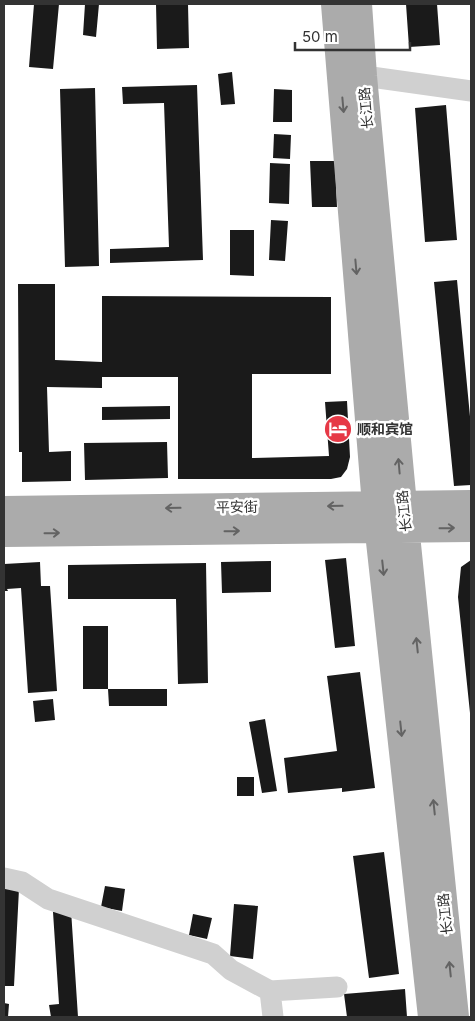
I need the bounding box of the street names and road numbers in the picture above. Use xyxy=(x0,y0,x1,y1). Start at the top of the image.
street label: 长江路 xyxy=(355,86,376,130)
street label: 长江路 xyxy=(393,489,414,533)
street label: 平安街 xyxy=(216,498,258,515)
street label: 长江路 xyxy=(434,892,455,936)

